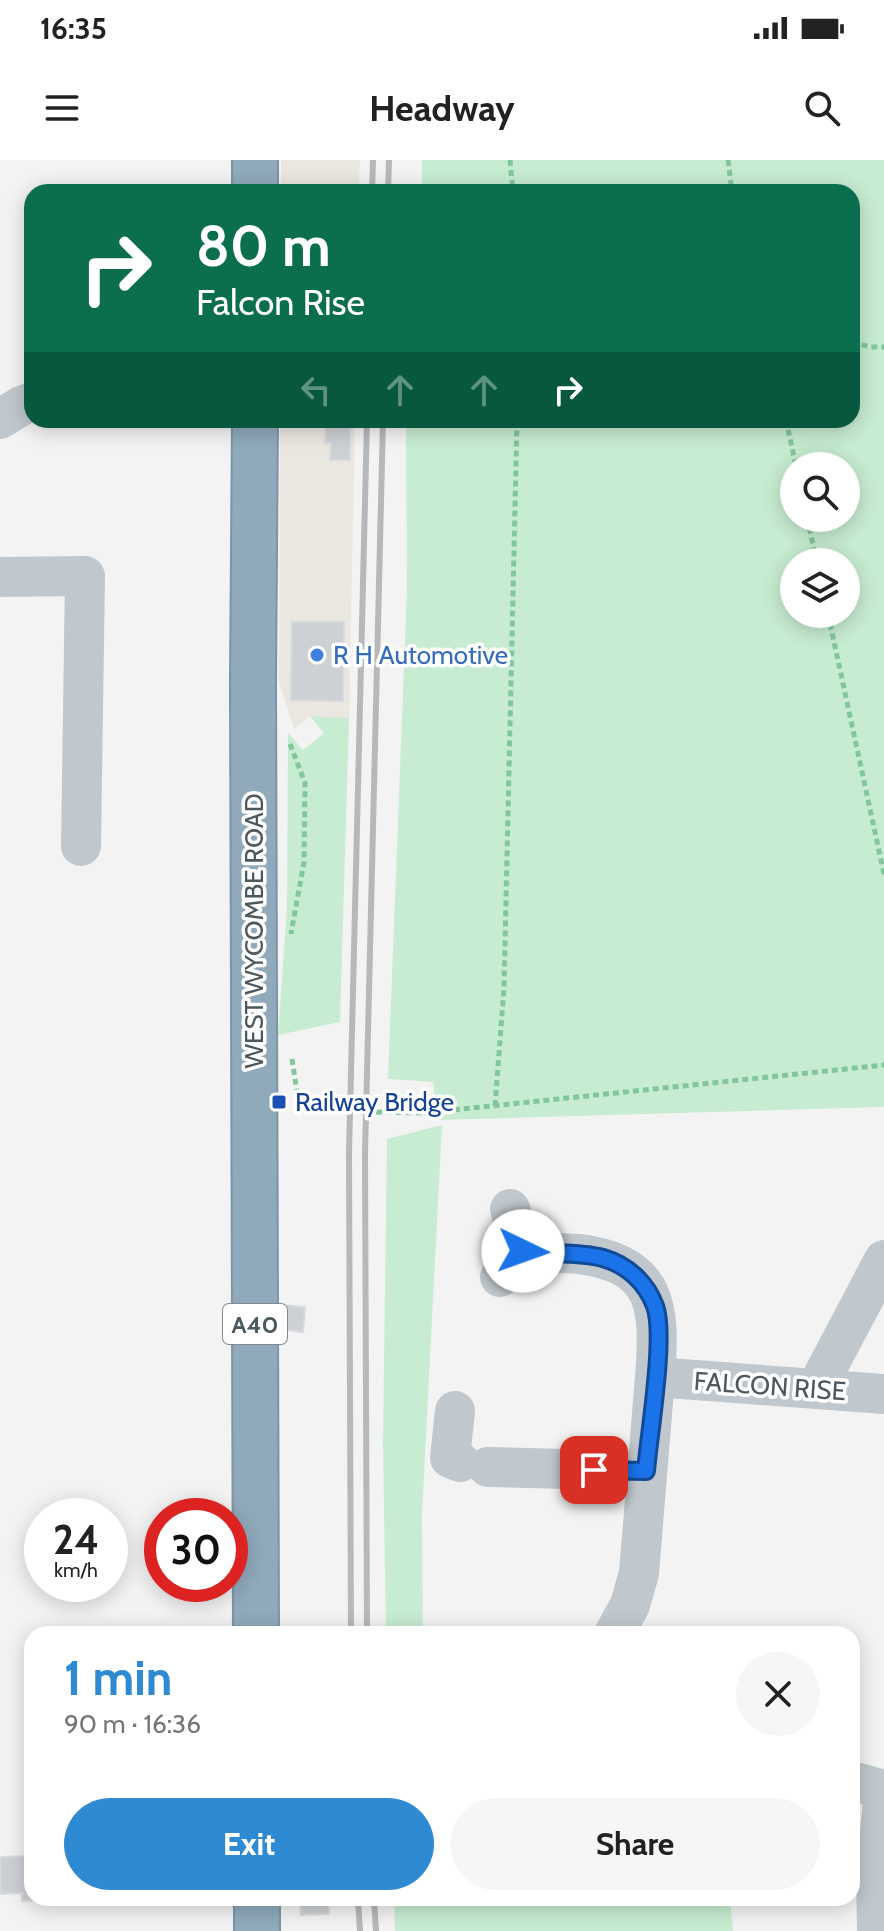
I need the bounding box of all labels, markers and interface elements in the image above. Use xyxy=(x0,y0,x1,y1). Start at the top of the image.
text: 16:35 xyxy=(40,10,107,47)
icon: menu xyxy=(40,86,84,130)
text: Headway xyxy=(369,86,515,130)
icon: search xyxy=(800,86,844,130)
text: 80 m xyxy=(196,212,331,280)
icon: right xyxy=(64,216,168,320)
text: Falcon Rise xyxy=(196,280,365,324)
icon: left xyxy=(294,368,338,412)
icon: ahead xyxy=(378,368,422,412)
icon: ahead xyxy=(462,368,506,412)
icon: right xyxy=(546,368,590,412)
map controls xyxy=(780,452,860,628)
button: search xyxy=(780,452,860,532)
button: layers xyxy=(780,548,860,628)
place label: R H Automotive xyxy=(333,639,508,671)
marker: R H Automotive xyxy=(308,646,326,664)
street label: WEST WYCOMBE ROAD xyxy=(238,793,270,1069)
place label: Railway Bridge xyxy=(295,1086,454,1118)
marker: Railway Bridge xyxy=(270,1093,288,1111)
position arrow xyxy=(481,1209,565,1293)
road number: A40 xyxy=(223,1304,287,1344)
street label: FALCON RISE xyxy=(693,1365,847,1407)
pin xyxy=(560,1436,628,1504)
icon: arrive xyxy=(572,1448,616,1492)
speed limit sign: 30 xyxy=(144,1498,248,1602)
text: 24 xyxy=(53,1515,99,1564)
text: km/h xyxy=(54,1558,98,1582)
text: 1 min xyxy=(64,1649,172,1707)
button: close xyxy=(736,1652,820,1736)
text: 90 m · 16:36 xyxy=(64,1708,201,1740)
button: Exit xyxy=(64,1798,434,1890)
button: Share xyxy=(450,1798,820,1890)

